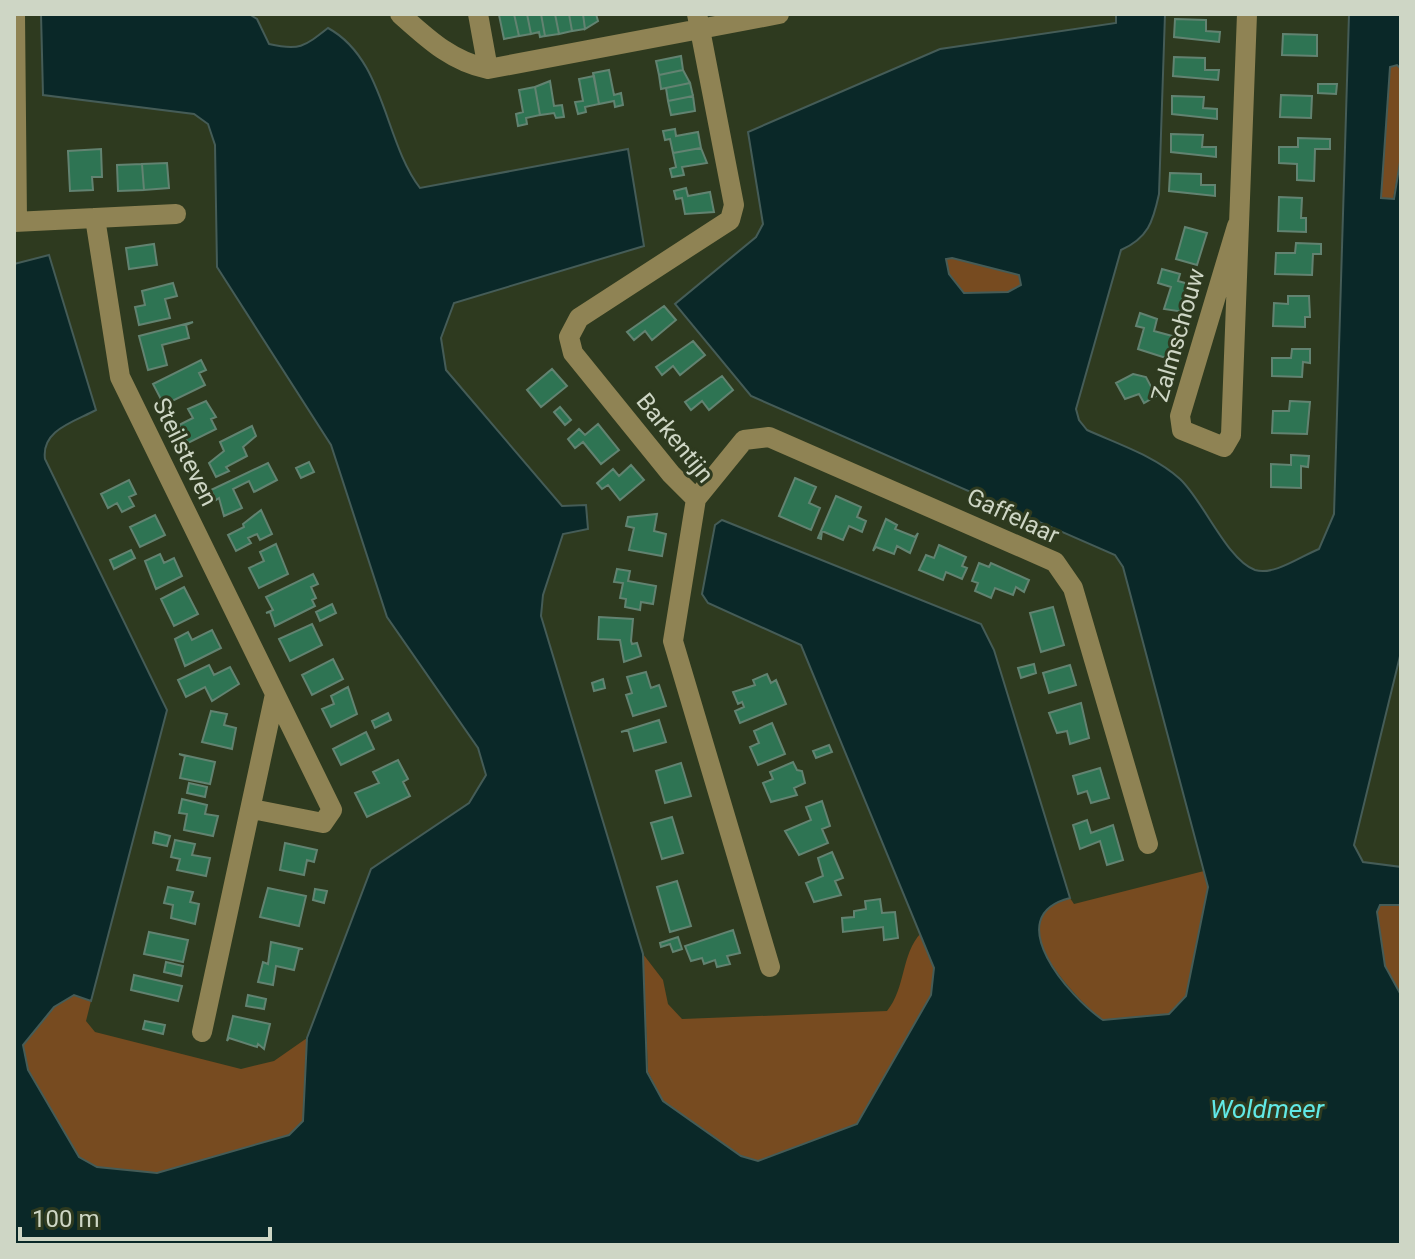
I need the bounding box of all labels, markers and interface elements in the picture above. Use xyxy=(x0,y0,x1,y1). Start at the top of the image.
street label: Zalmschouw xyxy=(1146,265,1210,405)
street label: Barkentijn xyxy=(631,388,719,488)
street label: Steilsteven xyxy=(147,393,223,511)
street label: Gaffelaar xyxy=(962,482,1064,550)
water label: Woldmeer xyxy=(1210,1094,1326,1124)
scale bar xyxy=(20,1191,270,1241)
text: 100 m xyxy=(32,1205,99,1233)

